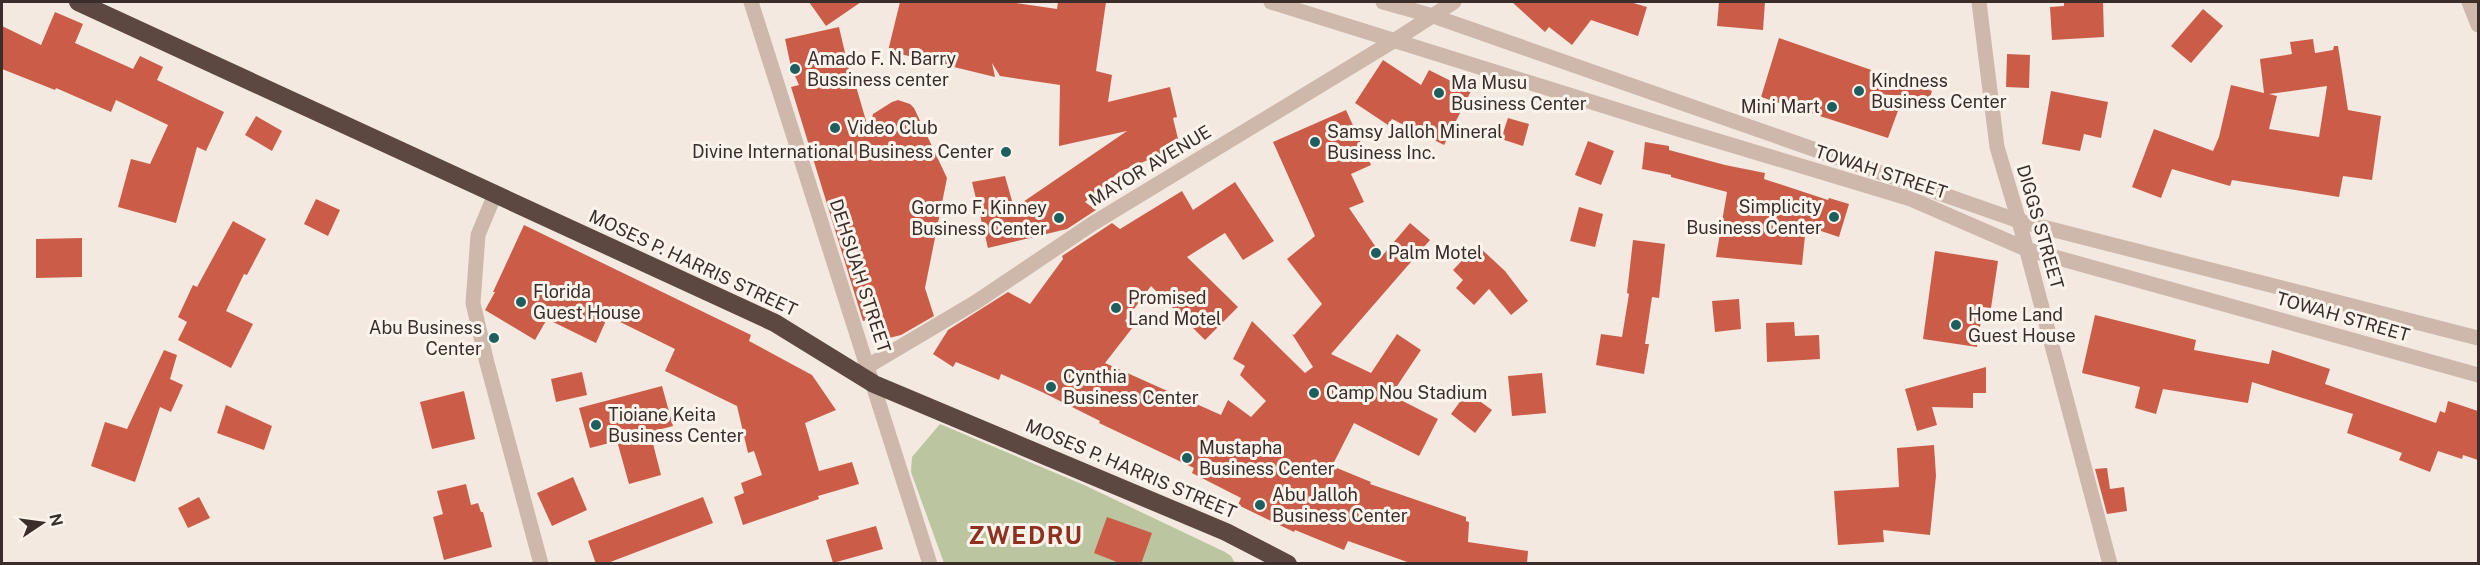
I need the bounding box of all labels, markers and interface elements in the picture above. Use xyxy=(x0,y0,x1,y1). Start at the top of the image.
place label: Amado F. N. Barry Bussiness center xyxy=(807,48,957,90)
marker: Amado F. N. Barry Bussiness center xyxy=(788,62,802,76)
place label: Kindness Business Center xyxy=(1871,70,2007,112)
place label: Ma Musu Business Center xyxy=(1451,72,1587,114)
marker: Kindness Business Center xyxy=(1852,84,1866,98)
marker: Ma Musu Business Center xyxy=(1432,86,1446,100)
place label: Mini Mart xyxy=(1741,96,1820,117)
marker: Mini Mart xyxy=(1825,100,1839,114)
place label: Video Club xyxy=(847,117,938,138)
marker: Video Club xyxy=(828,121,842,135)
street label: MAYOR AVENUE xyxy=(1085,121,1215,210)
place label: Samsy Jalloh Mineral Business Inc. xyxy=(1327,121,1503,163)
marker: Samsy Jalloh Mineral Business Inc. xyxy=(1308,135,1322,149)
street label: TOWAH STREET xyxy=(1812,140,1950,203)
place label: Divine International Business Center xyxy=(692,141,994,162)
marker: Divine International Business Center xyxy=(999,145,1013,159)
street label: DIGGS STREET xyxy=(2013,162,2068,292)
street label: DEHSUAH STREET xyxy=(826,196,895,356)
place label: Simplicity Business Center xyxy=(1686,196,1822,238)
place label: Gormo F. Kinney Business Center xyxy=(911,197,1047,239)
street label: MOSES P. HARRIS STREET xyxy=(586,205,801,320)
marker: Simplicity Business Center xyxy=(1827,210,1841,224)
marker: Gormo F. Kinney Business Center xyxy=(1052,211,1066,225)
place label: Palm Motel xyxy=(1388,242,1483,263)
marker: Palm Motel xyxy=(1369,246,1383,260)
place label: Florida Guest House xyxy=(533,281,641,323)
place label: Promised Land Motel xyxy=(1128,287,1222,329)
street label: TOWAH STREET xyxy=(2274,287,2412,346)
marker: Florida Guest House xyxy=(514,295,528,309)
marker: Promised Land Motel xyxy=(1109,301,1123,315)
place label: Home Land Guest House xyxy=(1968,304,2076,346)
place label: Abu Business Center xyxy=(369,317,482,359)
marker: Home Land Guest House xyxy=(1949,318,1963,332)
marker: Abu Business Center xyxy=(487,331,501,345)
place label: Cynthia Business Center xyxy=(1063,366,1199,408)
marker: Cynthia Business Center xyxy=(1044,380,1058,394)
place label: Camp Nou Stadium xyxy=(1326,382,1487,403)
marker: Camp Nou Stadium xyxy=(1307,386,1321,400)
place label: Tioiane Keita Business Center xyxy=(608,404,744,446)
street label: MOSES P. HARRIS STREET xyxy=(1023,414,1240,523)
marker: Tioiane Keita Business Center xyxy=(589,418,603,432)
place label: Mustapha Business Center xyxy=(1199,437,1335,479)
marker: Mustapha Business Center xyxy=(1180,451,1194,465)
place label: Abu Jalloh Business Center xyxy=(1272,484,1408,526)
north arrow xyxy=(12,493,72,553)
marker: Abu Jalloh Business Center xyxy=(1253,498,1267,512)
text: N xyxy=(45,512,67,528)
district label: ZWEDRU xyxy=(969,521,1083,549)

